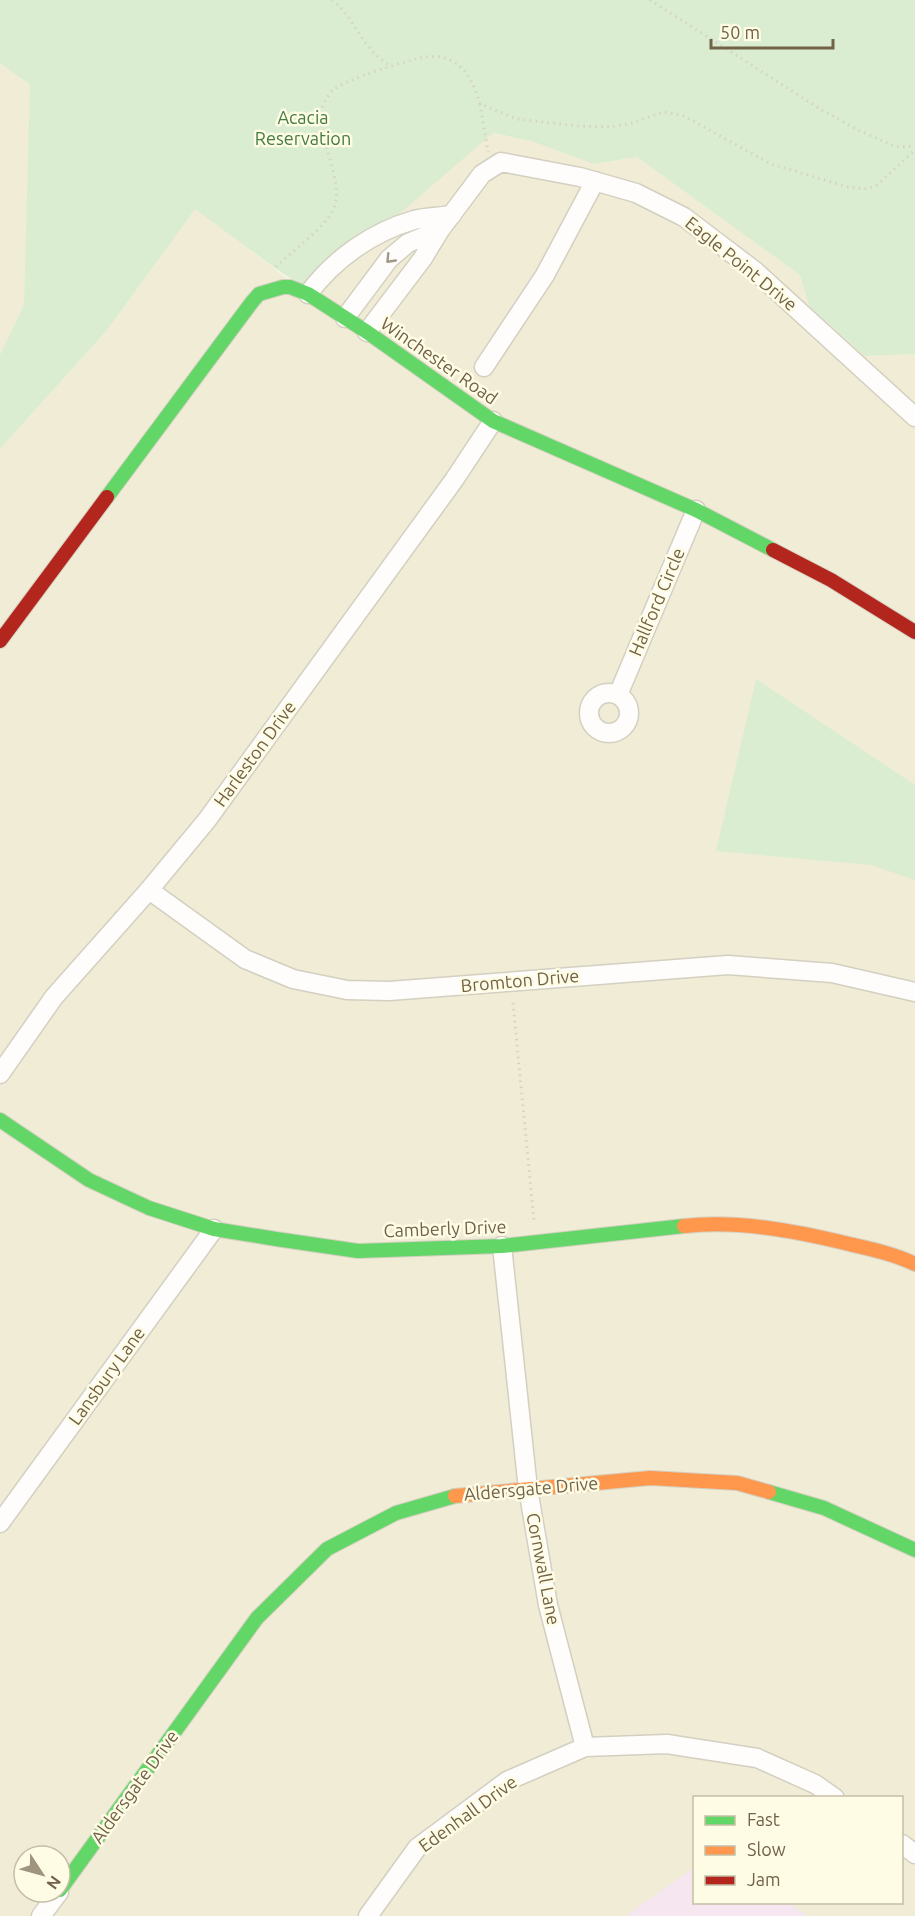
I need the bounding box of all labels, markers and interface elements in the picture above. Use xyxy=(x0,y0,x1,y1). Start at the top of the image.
scale bar xyxy=(711,12,832,50)
text: 50 m xyxy=(720,22,760,42)
park label: Acacia Reservation xyxy=(255,107,351,148)
street label: Eagle Point Drive xyxy=(682,212,802,314)
one-way arrow xyxy=(387,252,397,263)
street label: Winchester Road xyxy=(378,313,502,408)
street label: Hallford Circle xyxy=(624,545,688,659)
street label: Harleston Drive xyxy=(209,697,299,810)
street label: Bromton Drive xyxy=(460,965,580,995)
street label: Camberly Drive xyxy=(383,1216,507,1240)
street label: Lansbury Lane xyxy=(64,1323,148,1428)
street label: Aldersgate Drive xyxy=(463,1472,599,1504)
street label: Cornwall Lane xyxy=(523,1511,565,1627)
street label: Aldersgate Drive xyxy=(86,1726,182,1847)
street label: Edenhall Drive xyxy=(414,1771,520,1855)
legend xyxy=(693,1796,903,1904)
text: Fast xyxy=(747,1809,780,1829)
text: Slow xyxy=(747,1839,786,1859)
north arrow xyxy=(12,1844,72,1904)
text: Jam xyxy=(747,1869,781,1889)
text: N xyxy=(43,1873,65,1893)

